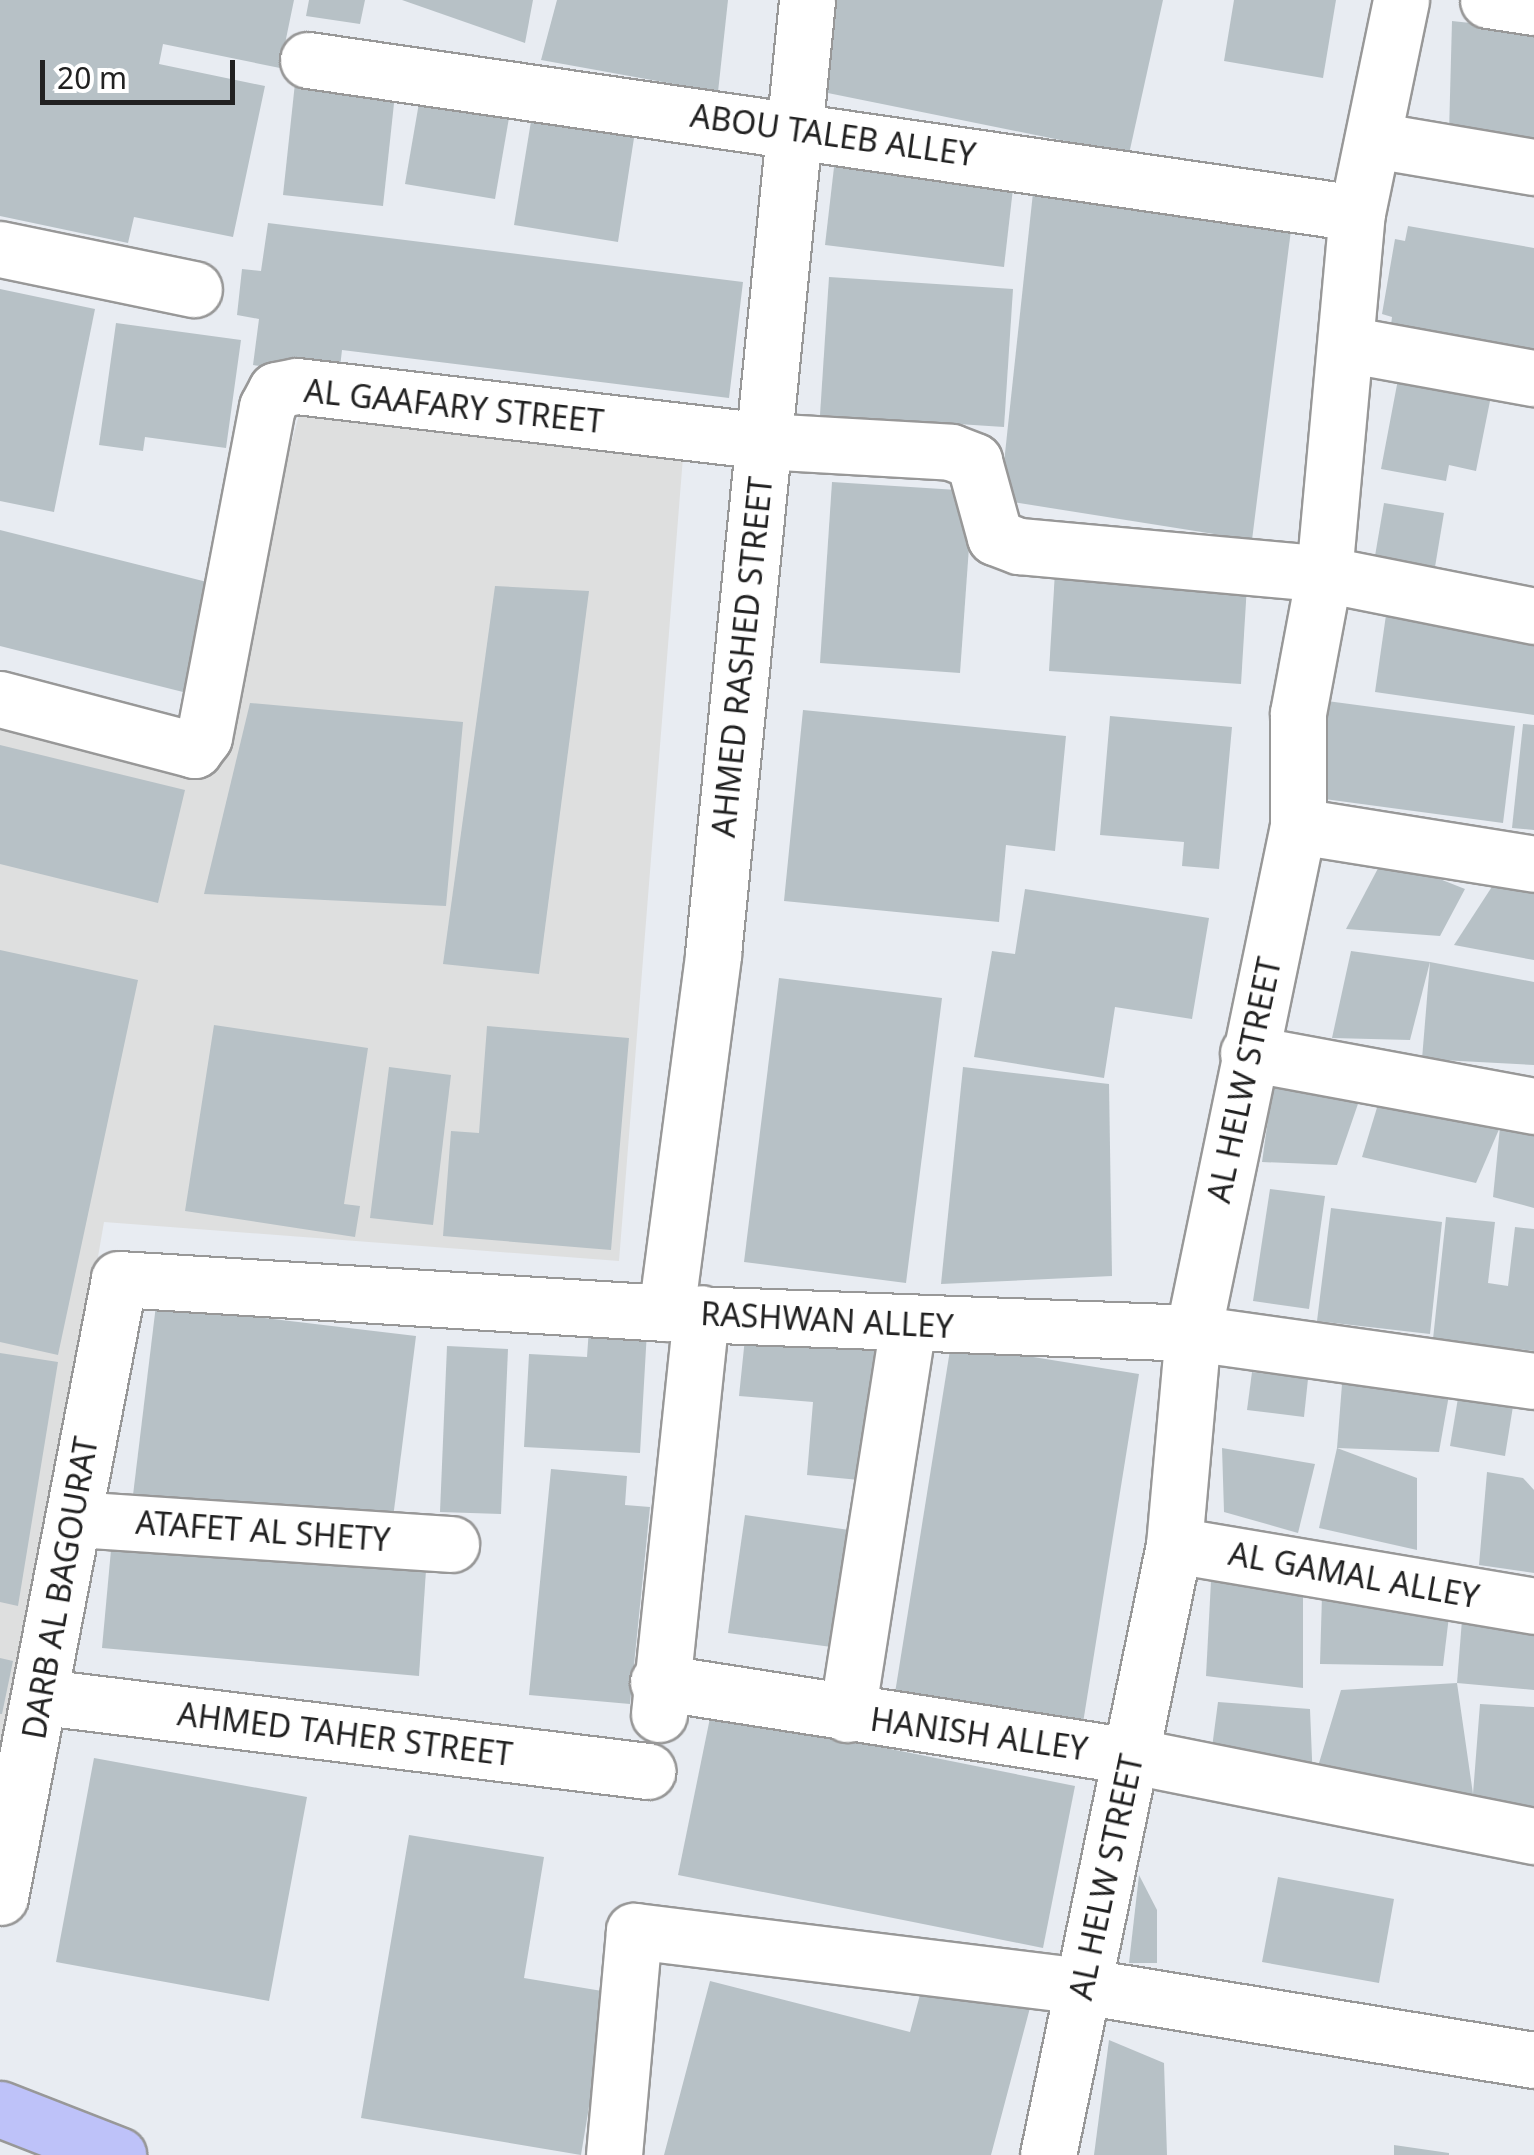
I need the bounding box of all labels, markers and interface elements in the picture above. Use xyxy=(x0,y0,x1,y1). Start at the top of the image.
scale bar xyxy=(45,40,240,102)
text: 20 m xyxy=(57,57,127,98)
street label: ABOU TALEB ALLEY xyxy=(688,96,978,174)
street label: AL GAAFARY STREET xyxy=(302,371,606,441)
street label: AHMED RASHED STREET xyxy=(704,475,780,839)
street label: AL HELW STREET xyxy=(1199,954,1289,1206)
street label: RASHWAN ALLEY xyxy=(700,1294,954,1346)
street label: DARB AL BAGOURAT xyxy=(15,1434,105,1742)
street label: ATAFET AL SHETY xyxy=(134,1503,392,1559)
street label: AL GAMAL ALLEY xyxy=(1226,1534,1482,1616)
street label: AHMED TAHER STREET xyxy=(175,1694,515,1774)
street label: HANISH ALLEY xyxy=(868,1700,1090,1768)
street label: AL HELW STREET xyxy=(1061,1751,1151,2003)

